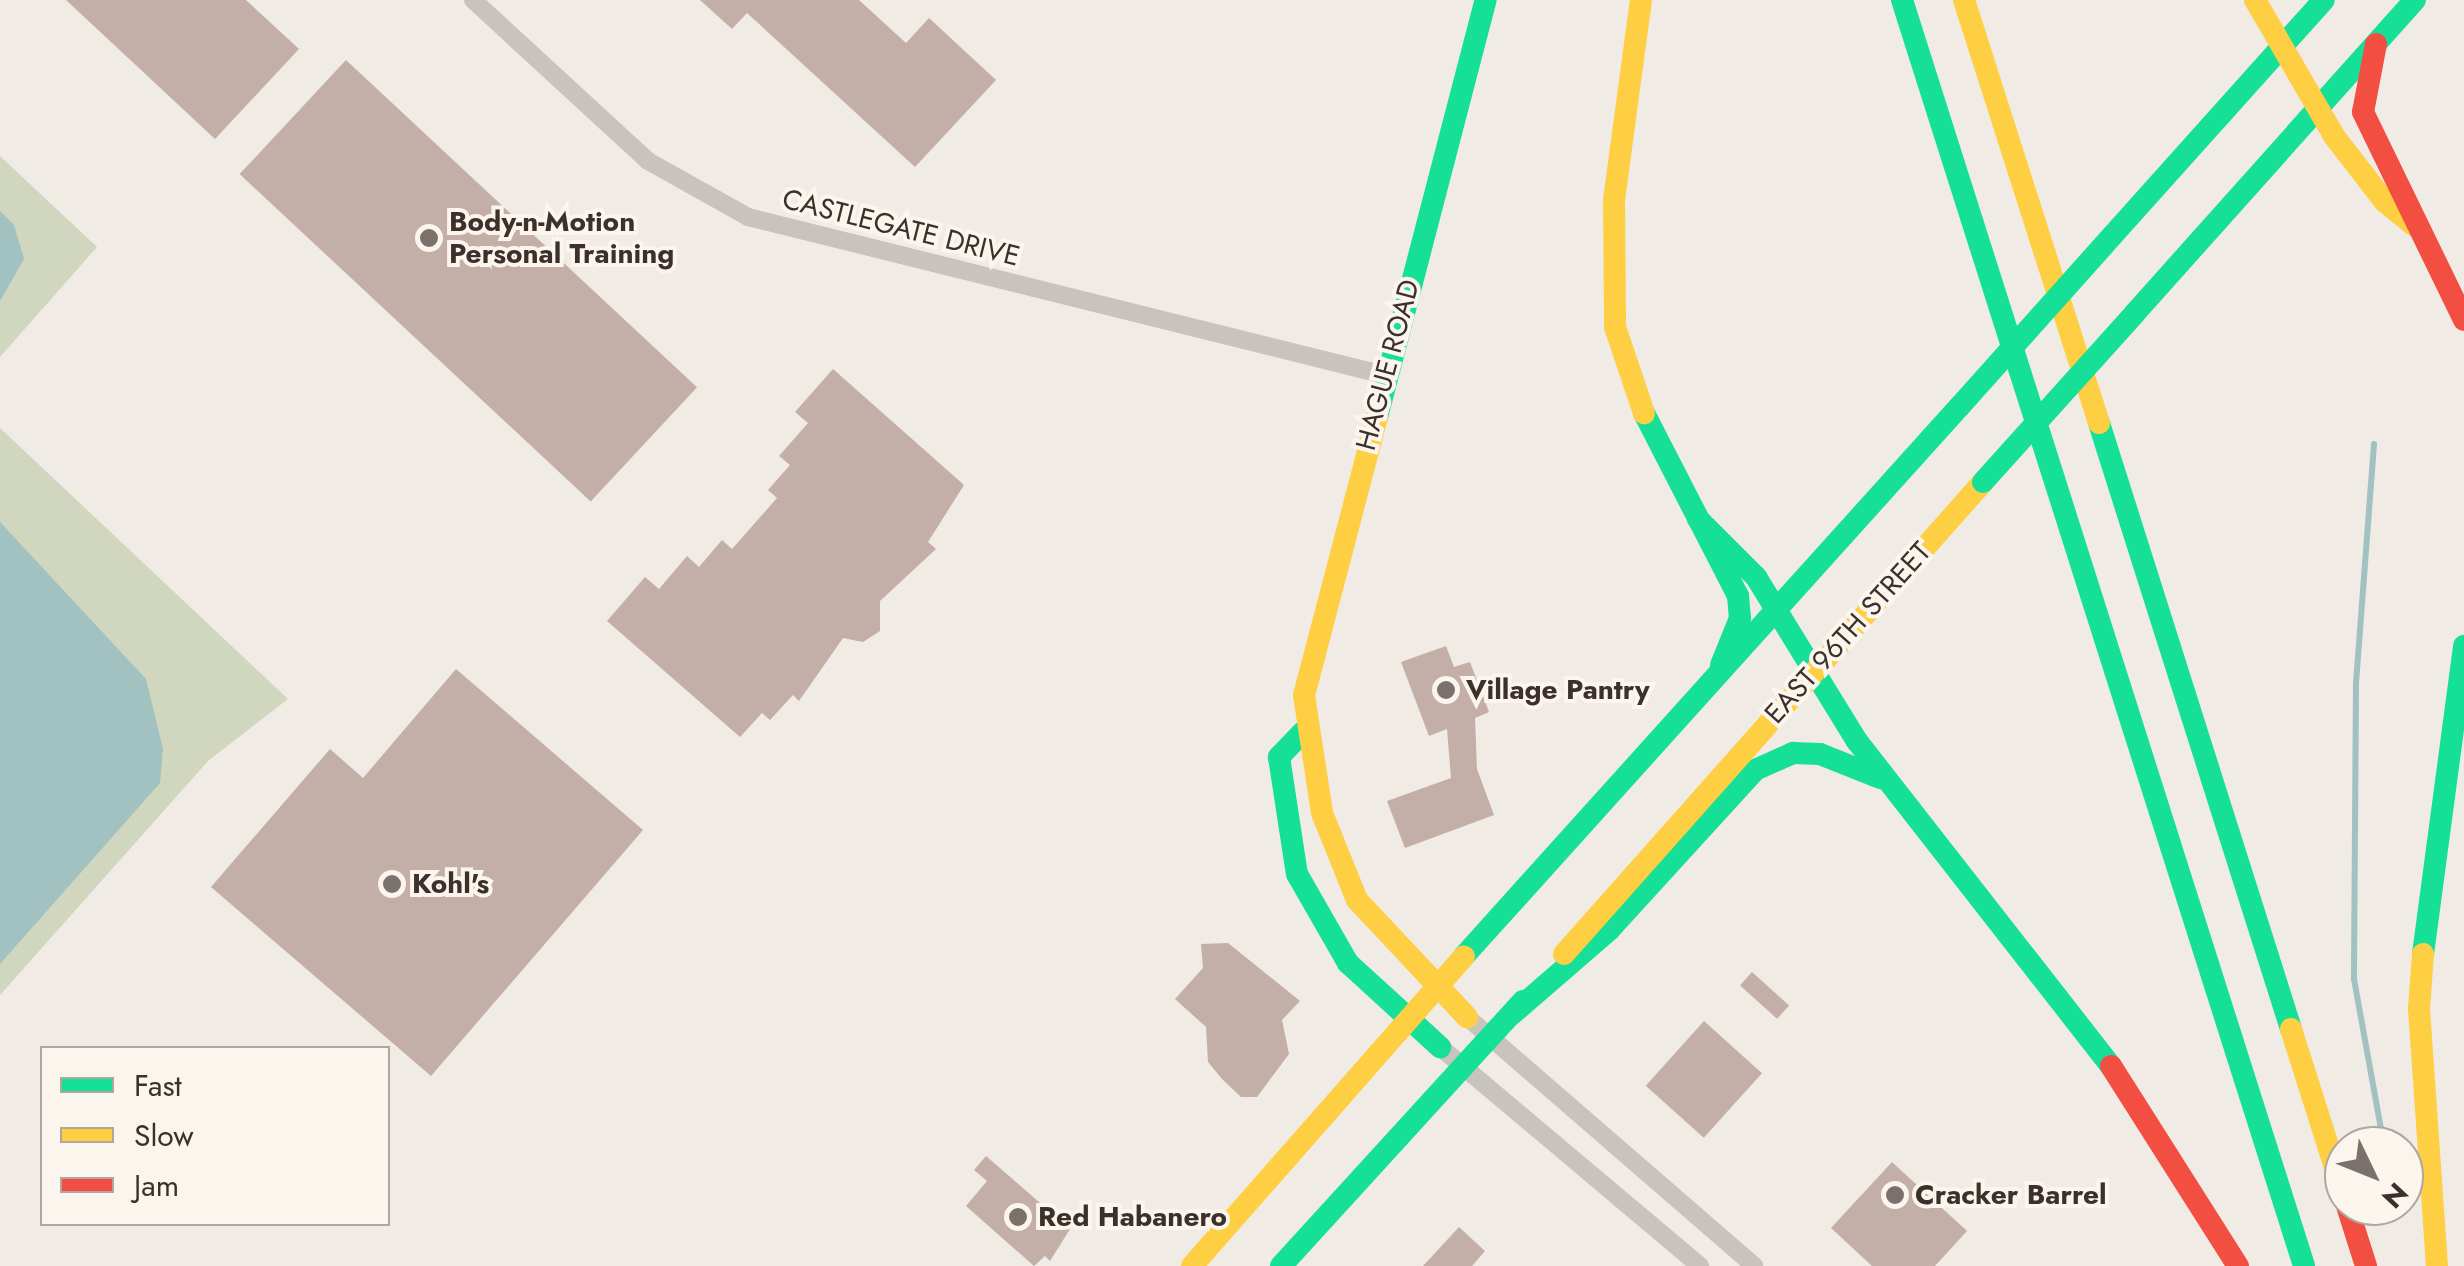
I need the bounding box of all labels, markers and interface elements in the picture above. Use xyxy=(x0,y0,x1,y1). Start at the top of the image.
street label: CASTLEGATE DRIVE xyxy=(779,182,1023,274)
place label: Body-n-Motion Personal Training xyxy=(449,205,674,271)
marker: Body-n-Motion Personal Training xyxy=(418,227,440,249)
street label: HAGUE ROAD xyxy=(1349,276,1427,454)
street label: EAST 96TH STREET xyxy=(1758,535,1938,731)
place label: Village Pantry xyxy=(1466,673,1650,707)
marker: Village Pantry xyxy=(1435,679,1457,701)
place label: Kohl's xyxy=(412,867,489,901)
marker: Kohl's xyxy=(381,873,403,895)
legend xyxy=(40,1046,390,1226)
text: Fast xyxy=(134,1064,182,1107)
text: Slow xyxy=(134,1114,194,1157)
north arrow xyxy=(2324,1126,2424,1226)
text: Jam xyxy=(134,1164,179,1207)
text: N xyxy=(2372,1173,2417,1218)
place label: Cracker Barrel xyxy=(1915,1178,2107,1212)
marker: Cracker Barrel xyxy=(1884,1184,1906,1206)
place label: Red Habanero xyxy=(1038,1200,1227,1234)
marker: Red Habanero xyxy=(1007,1206,1029,1228)

